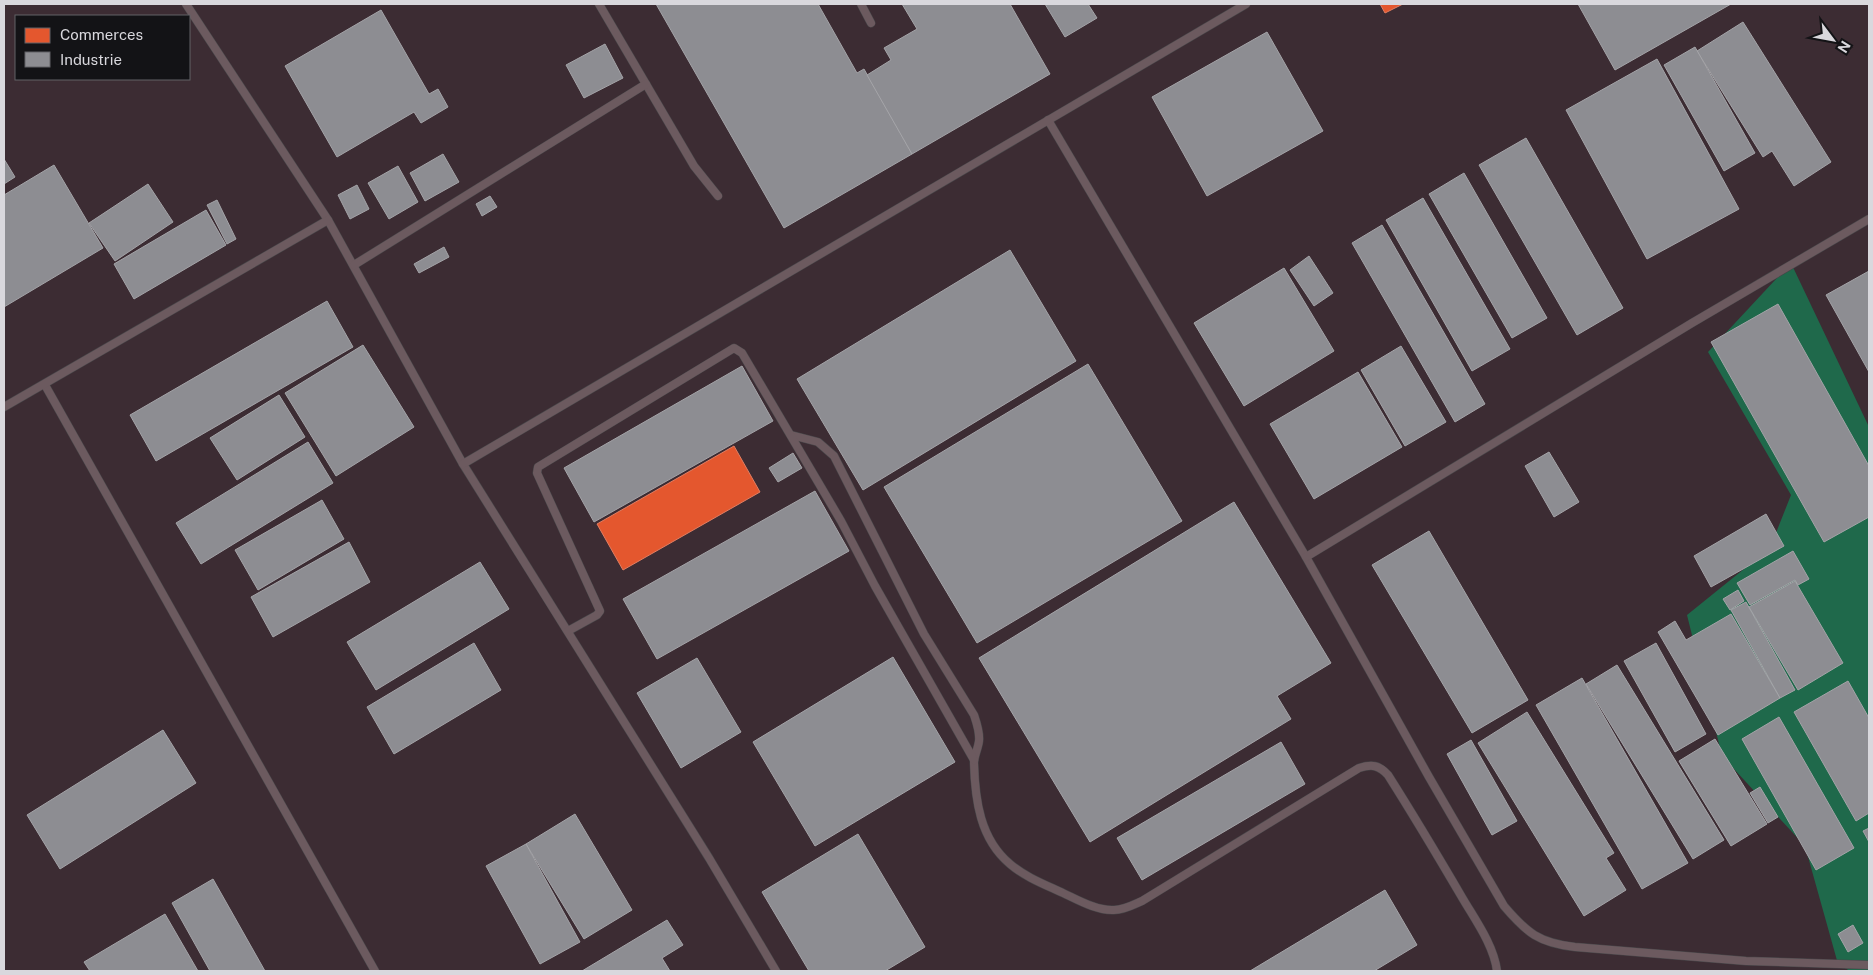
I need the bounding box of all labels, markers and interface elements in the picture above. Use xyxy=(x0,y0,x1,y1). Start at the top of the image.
legend xyxy=(15,15,190,80)
north arrow xyxy=(1808,15,1858,65)
text: Commerces xyxy=(60,26,143,43)
text: N xyxy=(1834,38,1854,56)
text: Industrie xyxy=(60,51,122,68)

